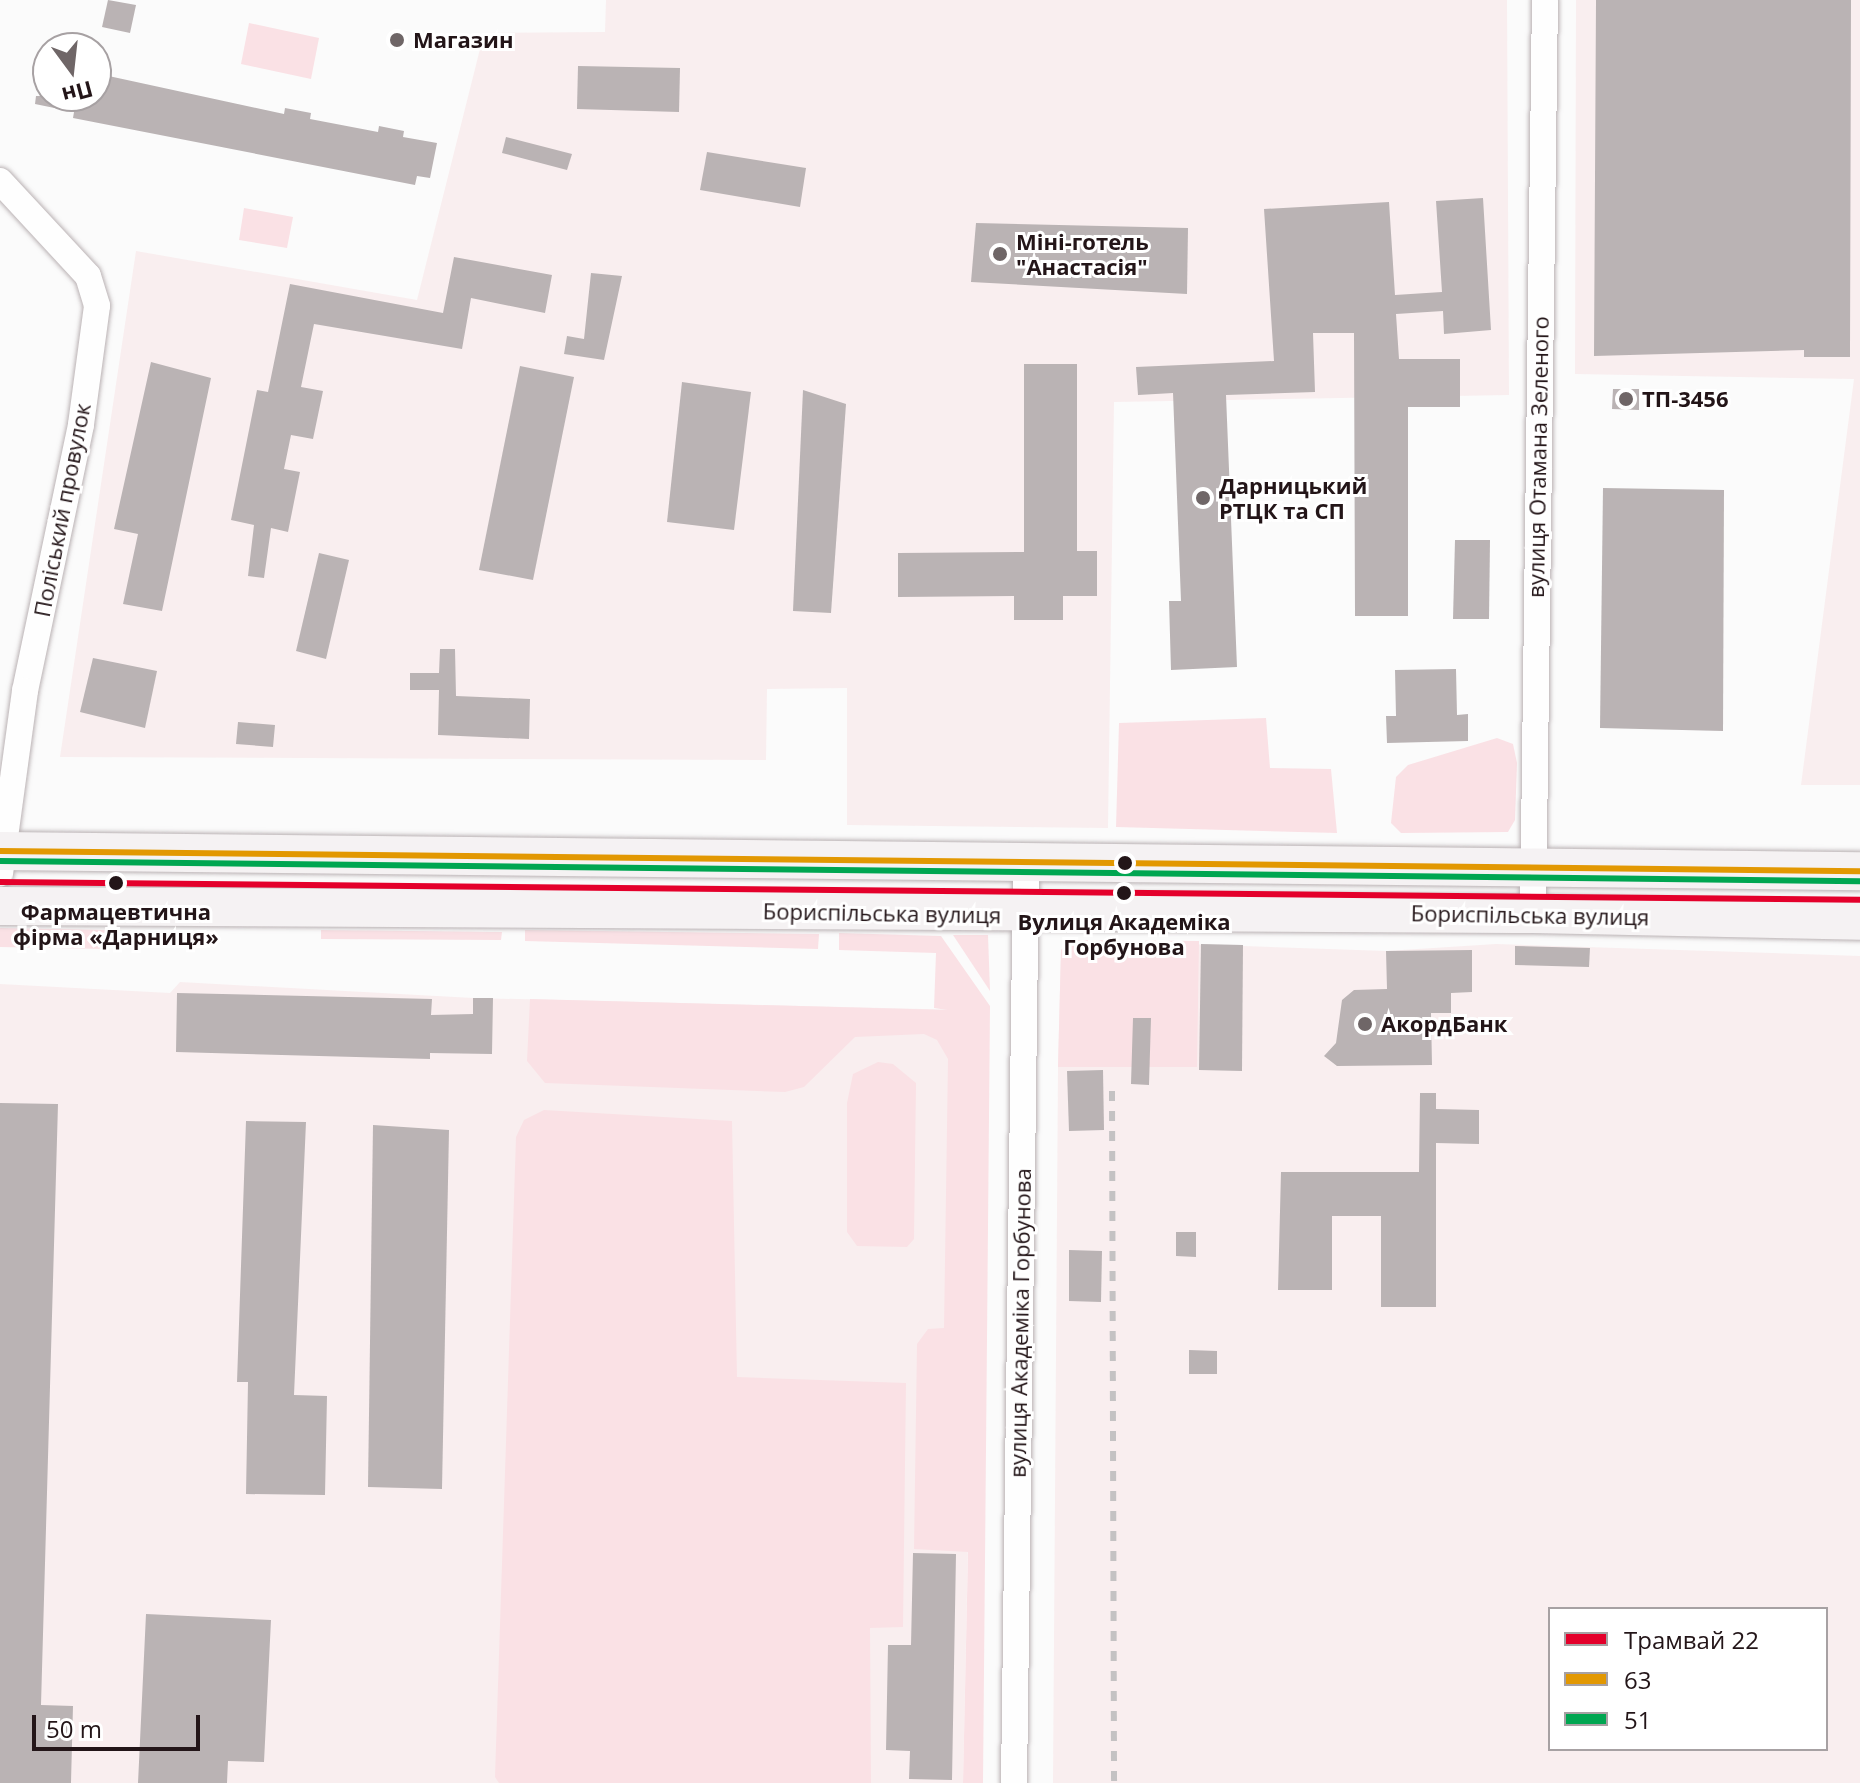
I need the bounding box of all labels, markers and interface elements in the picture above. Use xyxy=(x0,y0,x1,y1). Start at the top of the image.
place label: Магазин xyxy=(413,27,513,53)
marker: Магазин xyxy=(388,31,406,49)
north arrow xyxy=(32,32,112,112)
text: Пн xyxy=(59,75,97,112)
place label: Міні-готель "Анастасія" xyxy=(1016,228,1149,280)
marker: Міні-готель "Анастасія" xyxy=(991,245,1009,263)
street label: вулиця Отамана Зеленого xyxy=(1522,316,1554,598)
place label: ТП-3456 xyxy=(1642,386,1729,412)
marker: ТП-3456 xyxy=(1617,390,1635,408)
street label: Поліський провулок xyxy=(28,401,96,619)
place label: Дарницький РТЦК та СП xyxy=(1219,472,1367,524)
marker: Дарницький РТЦК та СП xyxy=(1194,489,1212,507)
unlabelled marker xyxy=(1117,855,1133,871)
marker: Фармацевтична фірма «Дарниця» xyxy=(105,872,127,894)
marker: Вулиця Академіка Горбунова xyxy=(1113,882,1135,904)
place label: Фармацевтична фірма «Дарниця» xyxy=(13,898,219,950)
street label: Бориспільська вулиця xyxy=(763,898,1001,928)
street label: Бориспільська вулиця xyxy=(1411,900,1649,930)
place label: Вулиця Академіка Горбунова xyxy=(1017,908,1231,960)
place label: АкордБанк xyxy=(1381,1011,1507,1037)
marker: АкордБанк xyxy=(1356,1015,1374,1033)
street label: вулиця Академіка Горбунова xyxy=(1004,1168,1036,1478)
legend xyxy=(1548,1607,1828,1751)
text: Трамвай 22 xyxy=(1624,1623,1759,1656)
text: 63 xyxy=(1624,1663,1651,1696)
scale bar xyxy=(36,1699,204,1749)
text: 51 xyxy=(1624,1703,1651,1736)
text: 50 m xyxy=(46,1712,102,1745)

